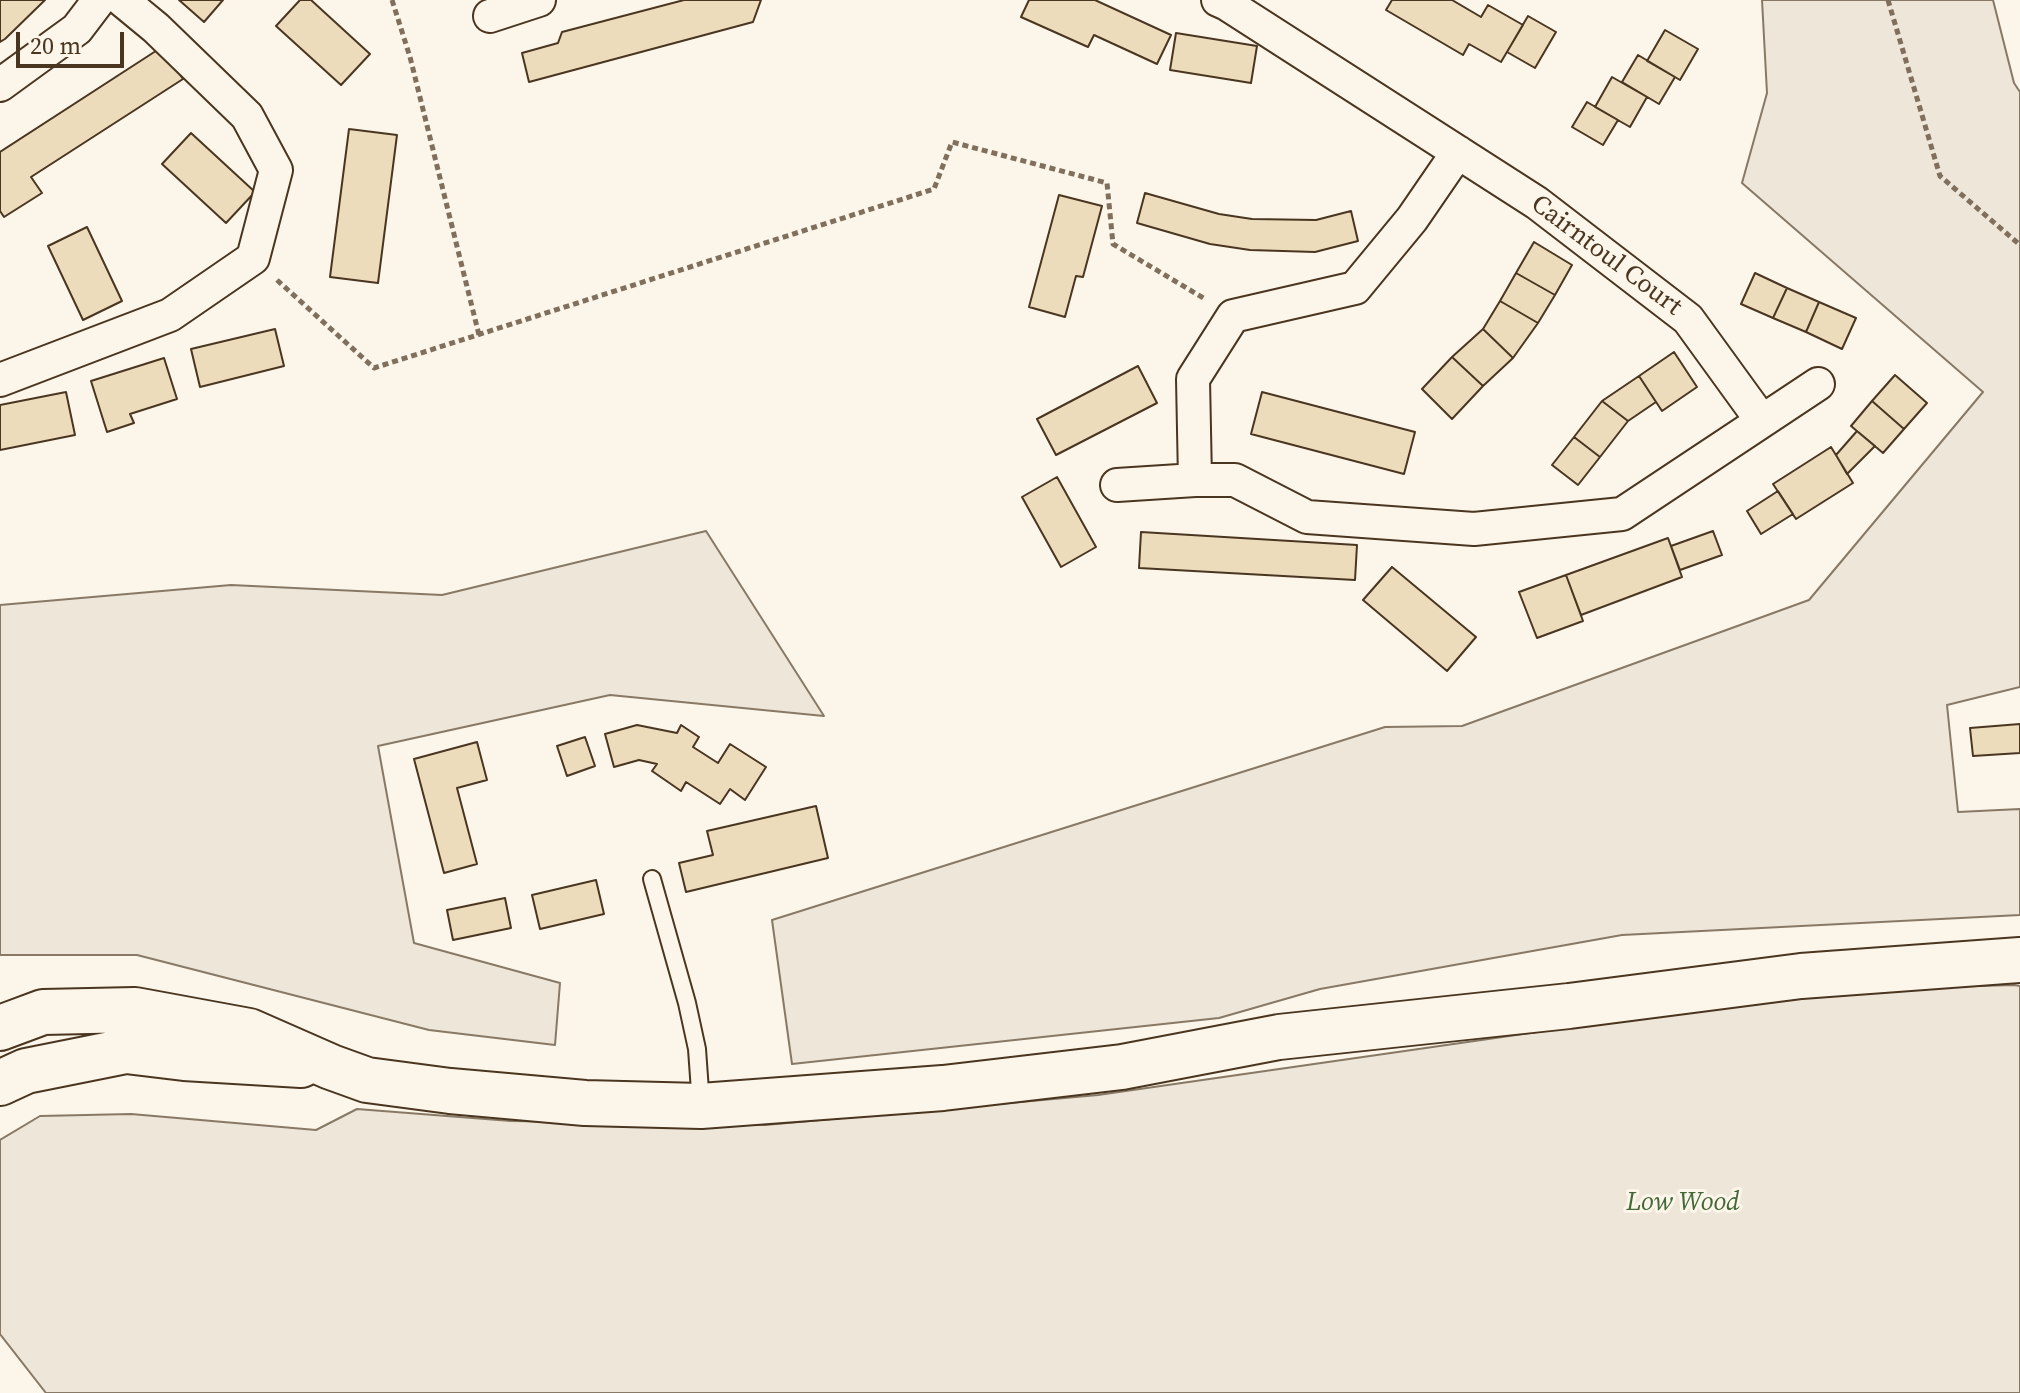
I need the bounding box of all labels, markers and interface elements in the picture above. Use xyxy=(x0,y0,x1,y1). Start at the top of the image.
scale bar xyxy=(20,16,128,66)
text: 20 m xyxy=(30,29,81,62)
street label: Cairntoul Court xyxy=(1524,189,1688,323)
park label: Low Wood xyxy=(1626,1187,1740,1219)

